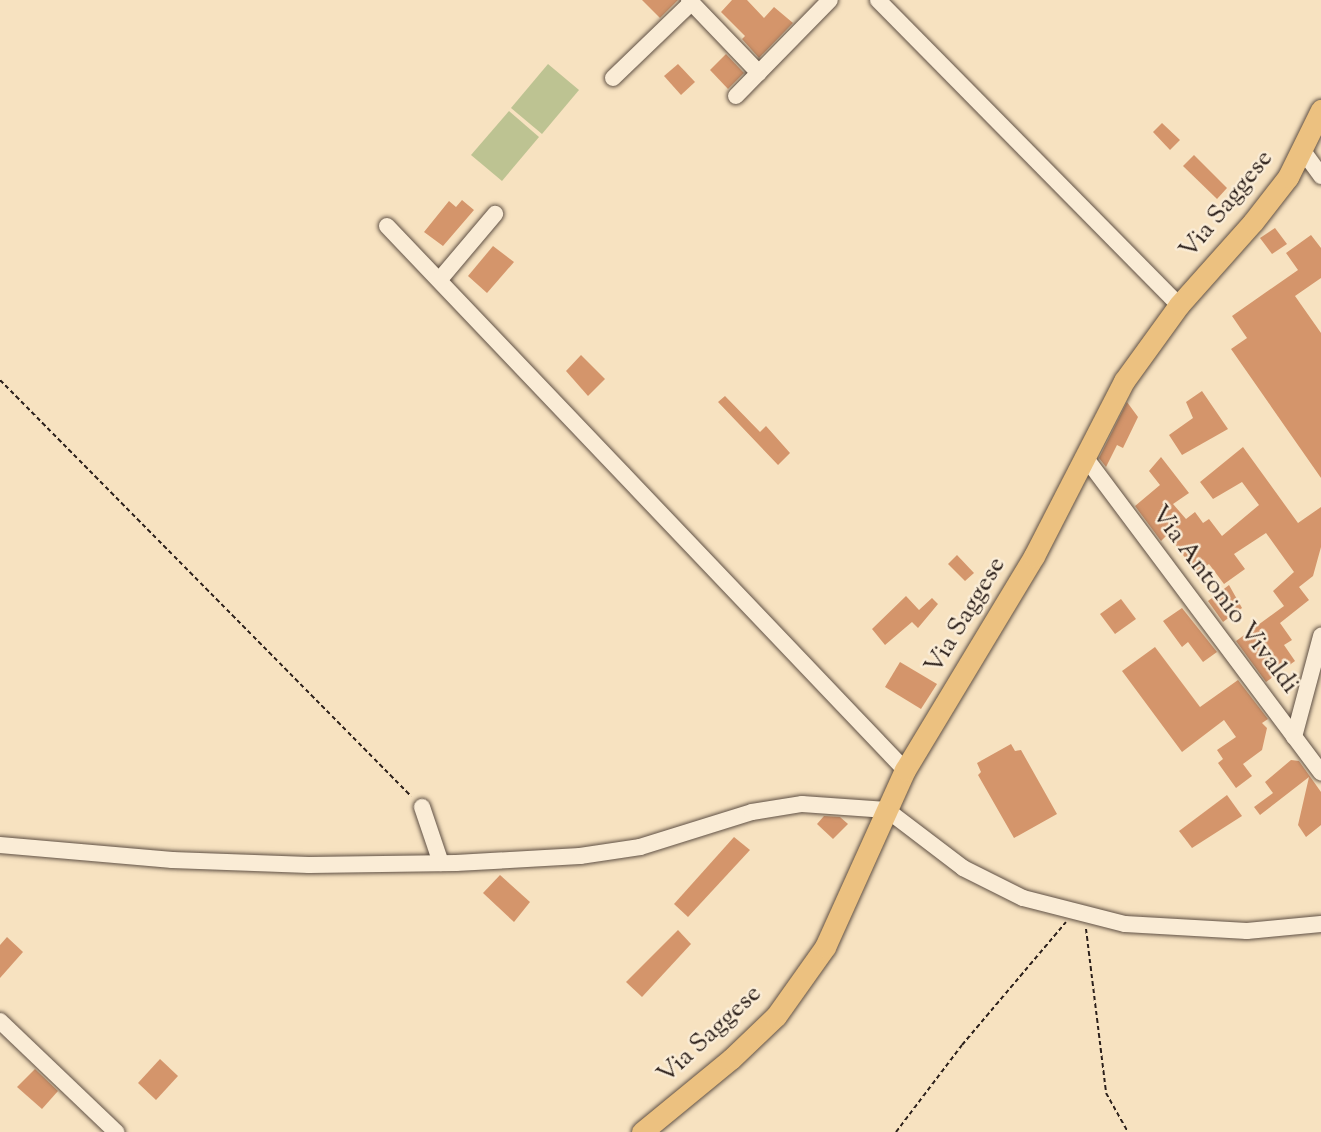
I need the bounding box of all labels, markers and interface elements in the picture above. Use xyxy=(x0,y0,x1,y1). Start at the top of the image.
street label: Via Saggese xyxy=(1174,144,1280,266)
street label: Via Antonio Vivaldi xyxy=(1143,500,1305,700)
street label: Via Saggese xyxy=(919,552,1013,680)
street label: Via Saggese xyxy=(651,979,769,1091)

